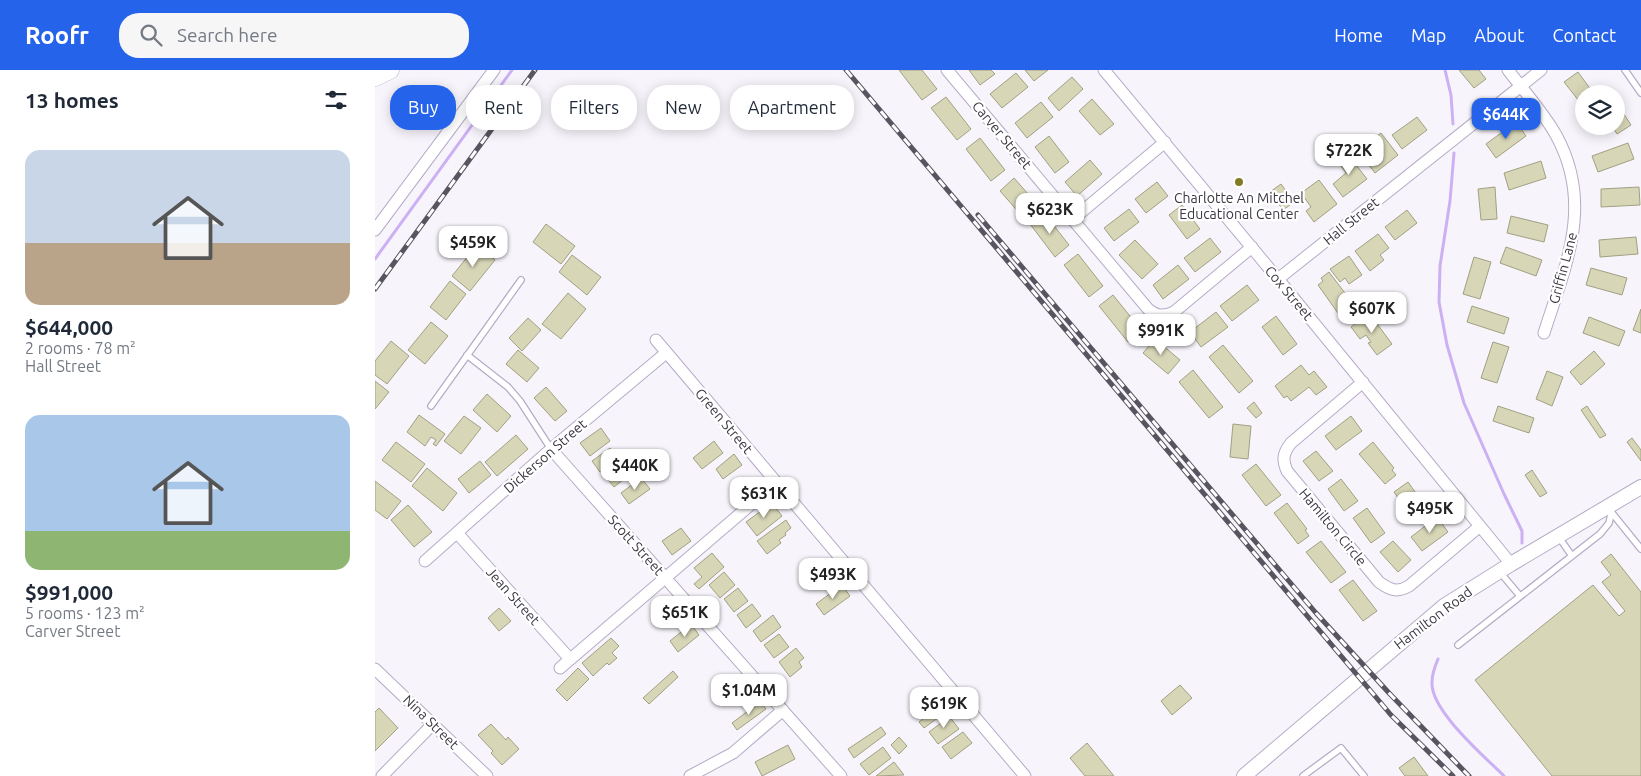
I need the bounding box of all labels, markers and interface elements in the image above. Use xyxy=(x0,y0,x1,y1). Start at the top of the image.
search box xyxy=(119,13,469,58)
icon: search xyxy=(137,21,165,49)
text: Roofr xyxy=(25,22,89,49)
text: Search here xyxy=(177,24,277,46)
text: Home xyxy=(1334,25,1383,45)
text: Map xyxy=(1411,25,1446,45)
text: About xyxy=(1474,25,1524,45)
text: Contact xyxy=(1552,25,1616,45)
chip: Buy xyxy=(390,85,456,130)
chip: Rent xyxy=(466,85,541,130)
chip: Filters xyxy=(551,85,637,130)
chip: New xyxy=(647,85,720,130)
chip: Apartment xyxy=(730,85,854,130)
map controls xyxy=(1575,85,1625,135)
button: layers xyxy=(1575,85,1625,135)
icon: filters xyxy=(322,86,350,114)
text: 13 homes xyxy=(25,88,119,112)
street label: Carver Street xyxy=(969,98,1035,173)
pin: $644K xyxy=(1471,98,1541,140)
text: $644K xyxy=(1483,105,1529,123)
pin: $722K xyxy=(1314,134,1384,176)
text: $722K xyxy=(1326,141,1372,159)
marker: Charlotte An Mitchel Educational Center xyxy=(1233,176,1245,188)
icon: home xyxy=(143,183,233,273)
place label: Charlotte An Mitchel Educational Center xyxy=(1174,190,1304,222)
pin: $623K xyxy=(1015,192,1085,235)
street label: Hall Street xyxy=(1320,194,1382,248)
text: $623K xyxy=(1027,200,1073,218)
pin: $459K xyxy=(438,226,508,268)
street label: Griffin Lane xyxy=(1546,231,1580,305)
text: $459K xyxy=(450,233,496,251)
street label: Cox Street xyxy=(1262,263,1317,324)
pin: $607K xyxy=(1337,292,1407,334)
text: $607K xyxy=(1349,299,1395,317)
pin: $991K xyxy=(1126,314,1196,356)
text: $644,000 xyxy=(25,315,113,339)
text: $991K xyxy=(1138,321,1184,339)
text: 2 rooms · 78 m² xyxy=(25,339,136,357)
text: Hall Street xyxy=(25,357,101,375)
street label: Green Street xyxy=(692,385,756,457)
street label: Dickerson Street xyxy=(500,415,590,496)
icon: home xyxy=(143,448,233,538)
pin: $440K xyxy=(600,448,670,491)
text: $440K xyxy=(612,456,658,474)
pin: $631K xyxy=(729,476,799,519)
text: $631K xyxy=(741,484,787,502)
street label: Hamilton Circle xyxy=(1296,485,1370,569)
pin: $495K xyxy=(1395,492,1465,534)
text: $495K xyxy=(1407,499,1453,517)
street label: Scott Street xyxy=(605,512,667,579)
pin: $493K xyxy=(798,558,868,600)
street label: Jean Street xyxy=(483,564,543,629)
text: $493K xyxy=(810,565,856,583)
text: $991,000 xyxy=(25,580,113,604)
street label: Hamilton Road xyxy=(1391,584,1475,652)
pin: $651K xyxy=(650,596,720,638)
text: $651K xyxy=(662,603,708,621)
text: 5 rooms · 123 m² xyxy=(25,604,145,622)
text: Carver Street xyxy=(25,622,120,640)
pin: $1.04M xyxy=(708,674,790,716)
text: $1.04M xyxy=(722,681,776,699)
pin: $619K xyxy=(909,686,979,729)
street label: Nina Street xyxy=(400,692,462,753)
text: $619K xyxy=(921,694,967,712)

